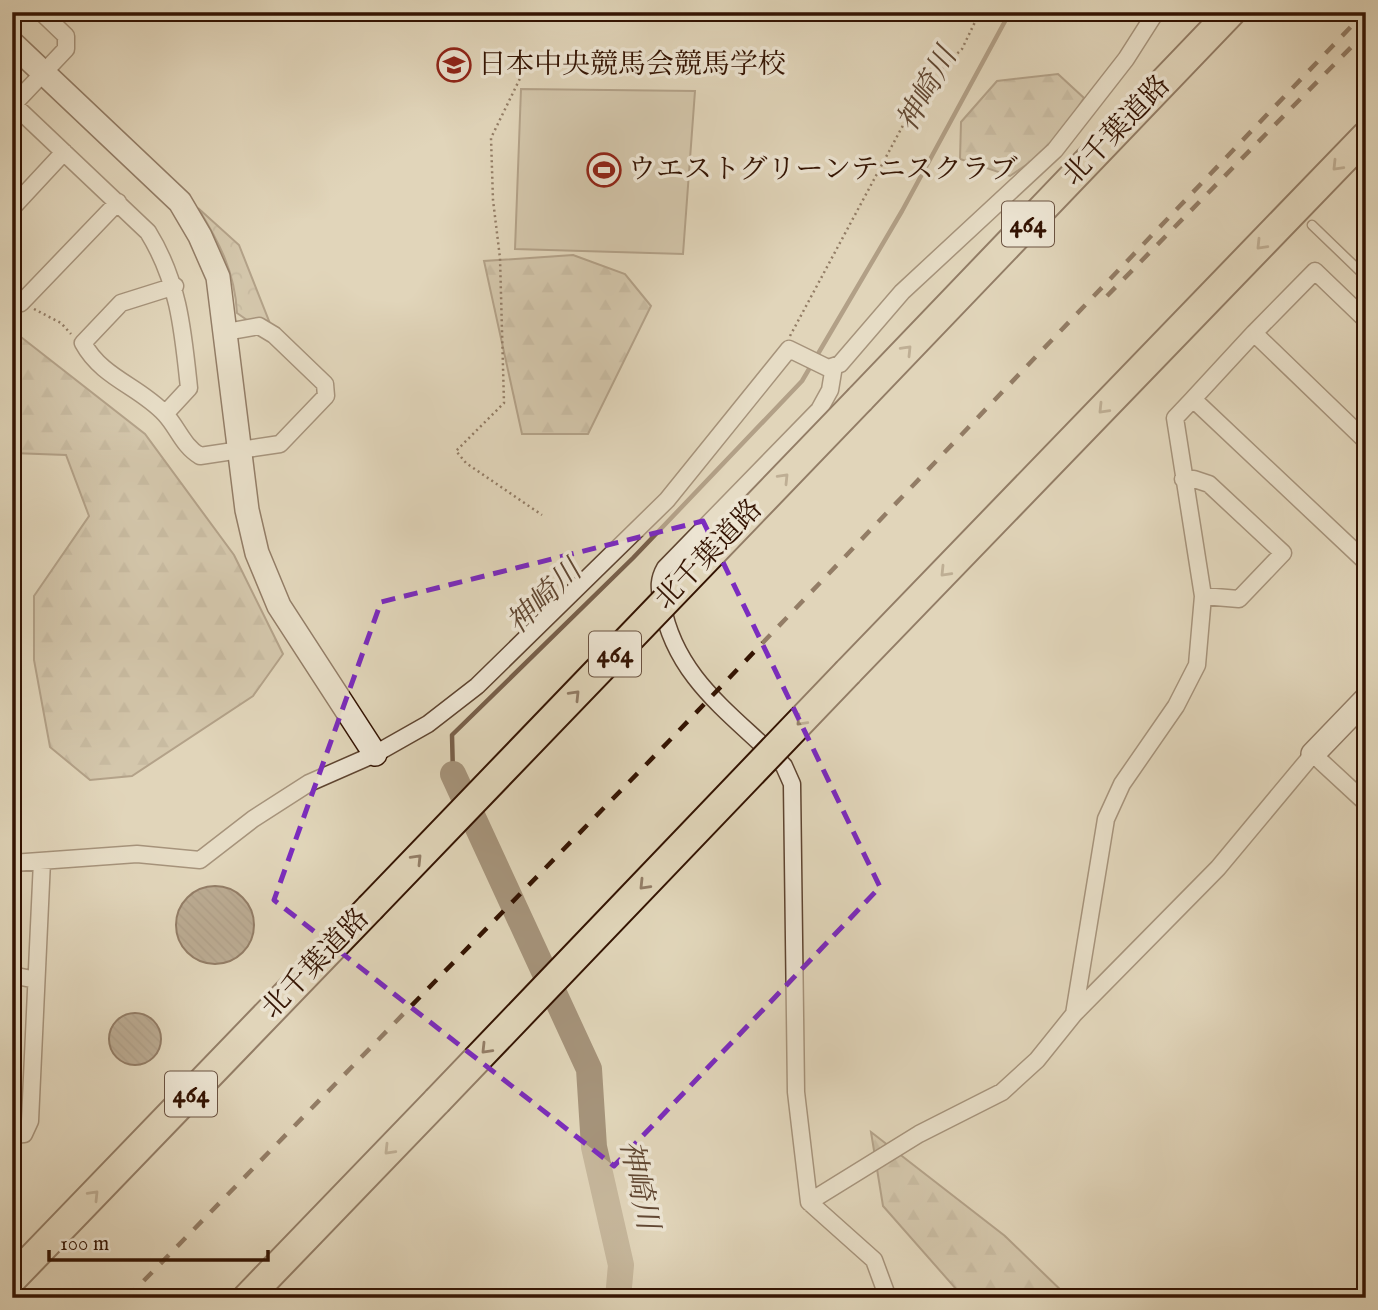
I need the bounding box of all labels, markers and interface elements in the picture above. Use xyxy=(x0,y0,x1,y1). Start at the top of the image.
water label: 神崎川 xyxy=(890,39,968,139)
school or university icon: 日本中央競馬会競馬学校 xyxy=(435,46,473,84)
place label: 日本中央競馬会競馬学校 xyxy=(478,48,786,83)
street label: 北千葉道路 xyxy=(1056,68,1178,194)
sports icon: ウエストグリーンテニスクラブ xyxy=(585,151,623,189)
place label: ウエストグリーンテニスクラブ xyxy=(628,153,1018,188)
one-way arrow xyxy=(1332,158,1345,171)
road number: 464 xyxy=(1002,202,1054,246)
one-way arrow xyxy=(1256,237,1269,250)
one-way arrow xyxy=(898,345,911,358)
one-way arrow xyxy=(1098,400,1111,413)
one-way arrow xyxy=(775,473,788,486)
street label: 北千葉道路 xyxy=(648,492,770,618)
water label: 神崎川 xyxy=(499,551,593,643)
one-way arrow xyxy=(940,564,953,577)
road number: 464 xyxy=(589,632,641,676)
one-way arrow xyxy=(567,690,580,703)
one-way arrow xyxy=(797,713,810,726)
one-way arrow xyxy=(409,854,422,867)
one-way arrow xyxy=(639,877,652,890)
street label: 北千葉道路 xyxy=(255,901,377,1027)
one-way arrow xyxy=(482,1041,495,1054)
road number: 464 xyxy=(165,1072,217,1116)
water label: 神崎川 xyxy=(610,1137,667,1236)
one-way arrow xyxy=(385,1141,398,1154)
one-way arrow xyxy=(85,1190,98,1203)
scale bar xyxy=(49,1219,268,1263)
text: 100 m xyxy=(60,1231,109,1258)

